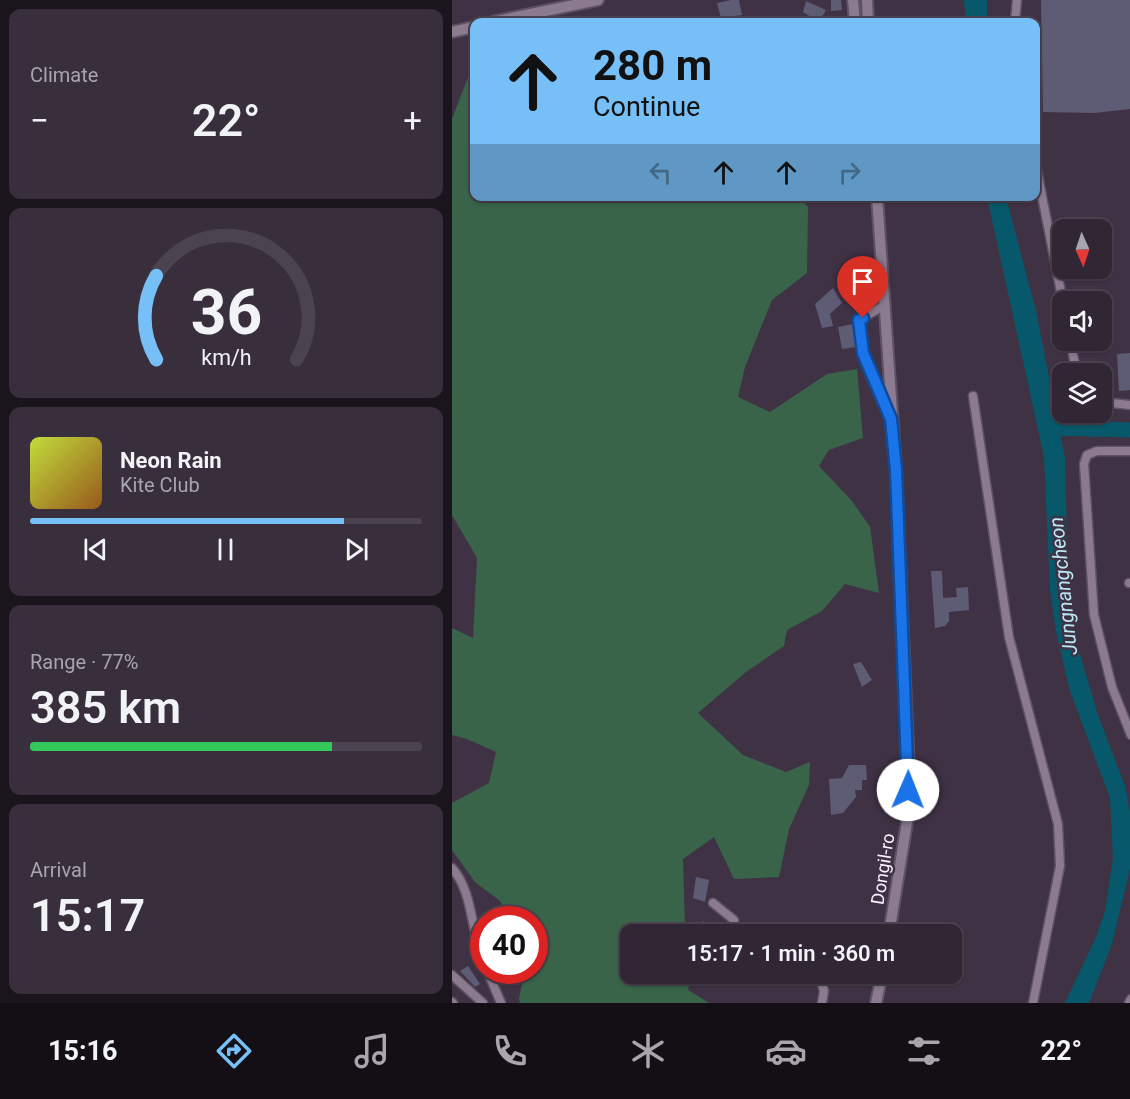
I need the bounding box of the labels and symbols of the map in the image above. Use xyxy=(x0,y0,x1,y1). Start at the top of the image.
north arrow xyxy=(1052,219,1112,279)
pin xyxy=(837,256,888,318)
water label: Jungnangcheon xyxy=(1044,516,1082,656)
position arrow xyxy=(876,758,940,822)
street label: Dongil-ro xyxy=(867,832,899,906)
speed limit sign: 40 xyxy=(470,906,548,984)

